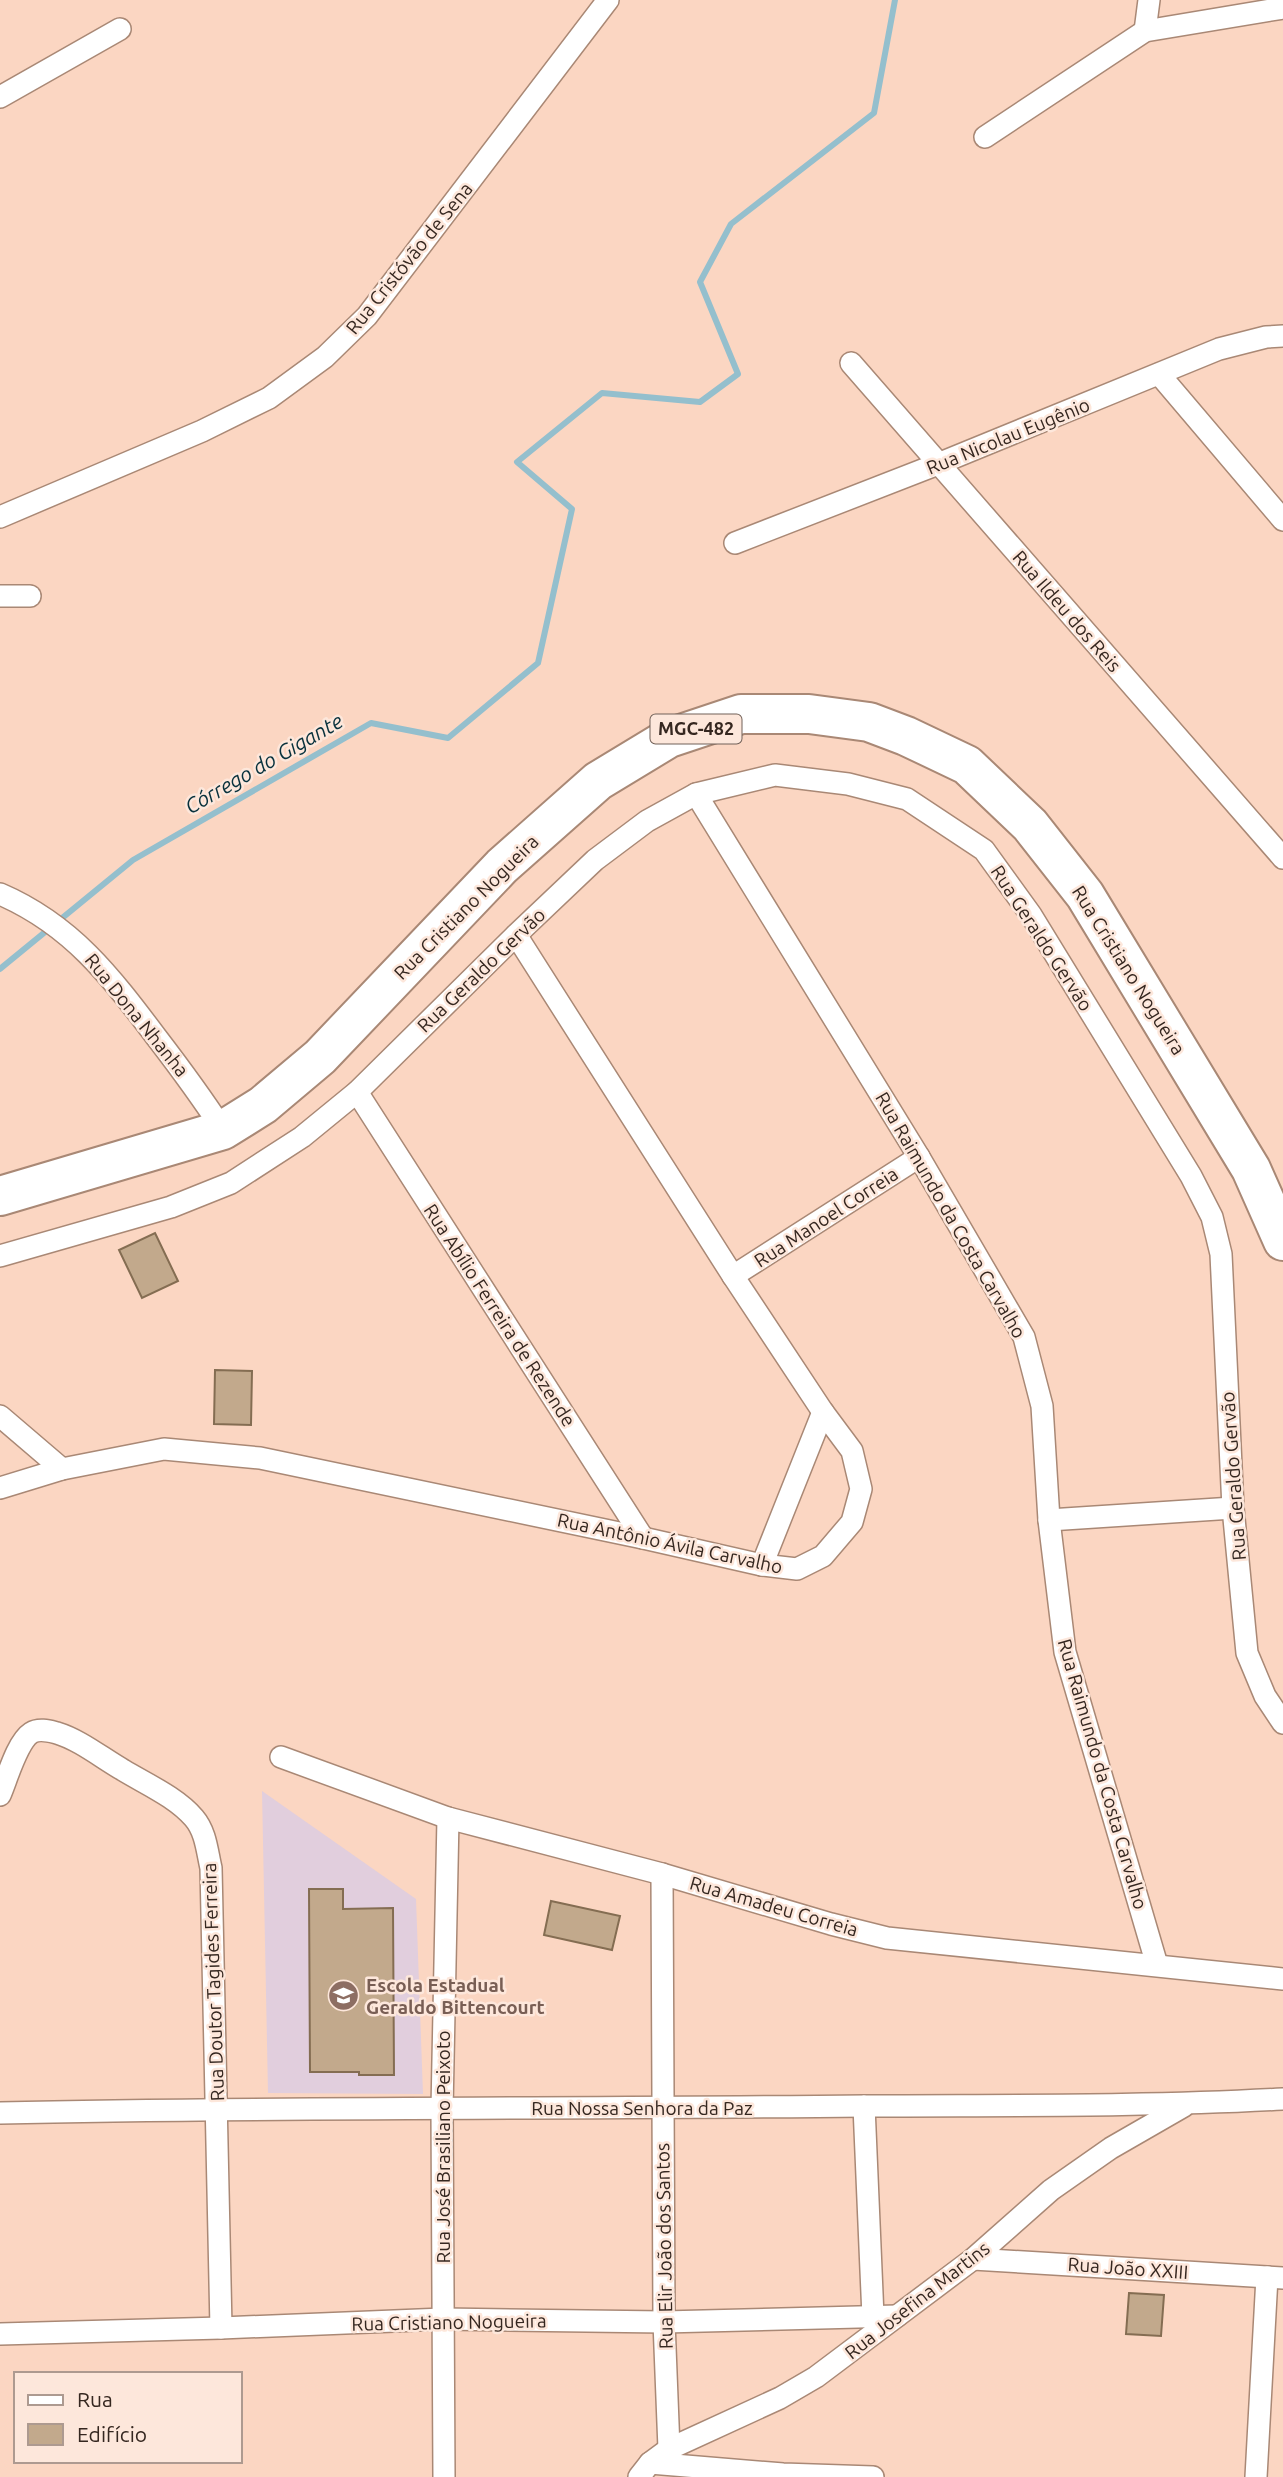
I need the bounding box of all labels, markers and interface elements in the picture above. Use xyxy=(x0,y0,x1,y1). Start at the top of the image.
street label: Rua Cristóvão de Sena xyxy=(341,178,477,338)
street label: Rua Nicolau Eugênio xyxy=(923,393,1093,479)
street label: Rua Ildeu dos Reis xyxy=(1008,546,1126,676)
water label: Córrego do Gigante xyxy=(180,708,347,818)
road number: MGC-482 xyxy=(650,714,742,744)
street label: Rua Cristiano Nogueira xyxy=(389,830,543,984)
street label: Rua Geraldo Gervão xyxy=(987,861,1097,1015)
street label: Rua Cristiano Nogueira xyxy=(1068,881,1190,1059)
street label: Rua Geraldo Gervão xyxy=(412,903,550,1037)
street label: Rua Dona Nhanha xyxy=(81,949,193,1081)
street label: Rua Raimundo da Costa Carvalho xyxy=(871,1088,1031,1342)
street label: Rua Manoel Correia xyxy=(750,1162,902,1272)
street label: Rua Abílio Ferreira de Rezende xyxy=(420,1200,580,1430)
street label: Rua Geraldo Gervão xyxy=(1216,1391,1250,1561)
street label: Rua Antônio Ávila Carvalho xyxy=(555,1508,785,1578)
street label: Rua Raimundo da Costa Carvalho xyxy=(1054,1636,1152,1912)
street label: Rua Doutor Tagides Ferreira xyxy=(198,1862,228,2102)
street label: Rua Amadeu Correia xyxy=(687,1871,861,1941)
place label: Escola Estadual Geraldo Bittencourt xyxy=(366,1974,545,2018)
school or university icon: Escola Estadual Geraldo Bittencourt xyxy=(326,1979,360,2013)
street label: Rua José Brasiliano Peixoto xyxy=(432,2030,454,2264)
street label: Rua Nossa Senhora da Paz xyxy=(531,2097,753,2119)
street label: Rua Elir João dos Santos xyxy=(651,2143,677,2349)
street label: Rua Josefina Martins xyxy=(840,2237,994,2363)
street label: Rua João XXIII xyxy=(1067,2253,1189,2283)
street label: Rua Cristiano Nogueira xyxy=(351,2309,547,2335)
legend xyxy=(14,2372,242,2463)
text: Rua xyxy=(77,2387,113,2411)
text: Edifício xyxy=(77,2422,147,2446)

